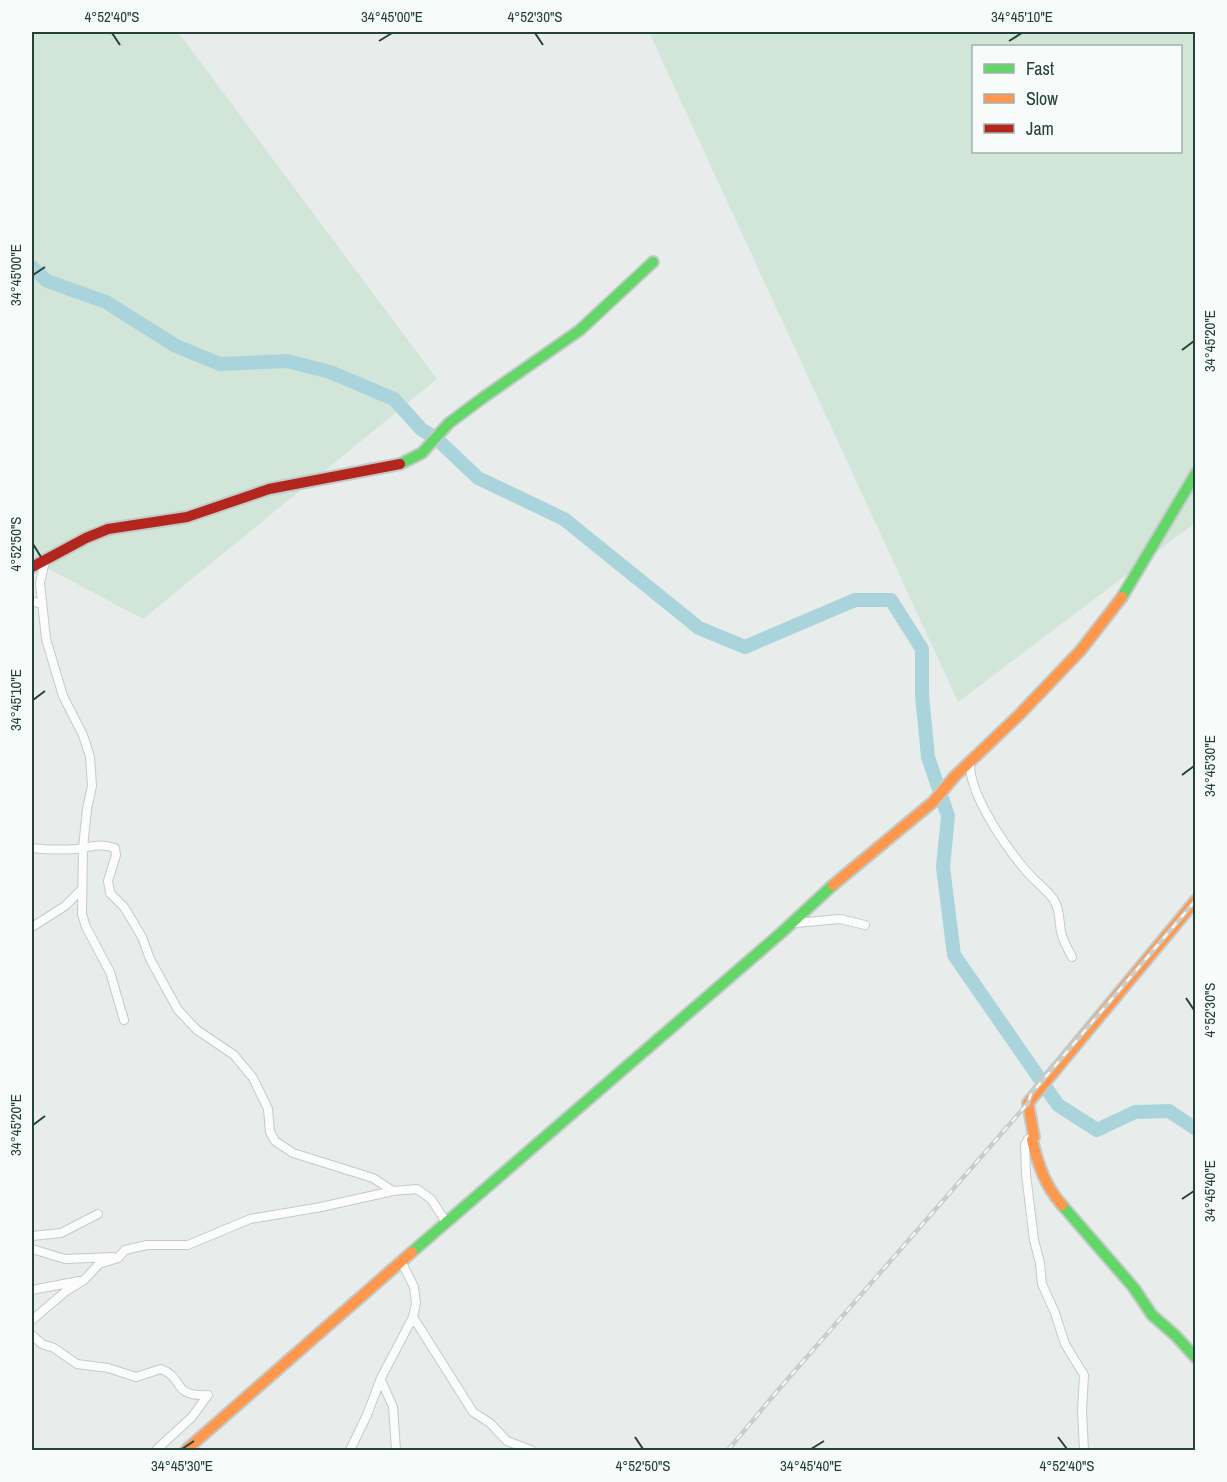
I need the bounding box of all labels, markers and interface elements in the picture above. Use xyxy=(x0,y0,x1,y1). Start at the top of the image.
text: 4°52'40"S xyxy=(84,6,140,27)
text: 34°45'00"E xyxy=(361,6,423,27)
text: 4°52'30"S xyxy=(507,6,563,27)
text: 34°45'10"E xyxy=(991,6,1053,27)
legend xyxy=(972,45,1182,153)
text: Fast xyxy=(1026,56,1054,81)
text: Slow xyxy=(1026,86,1058,111)
text: Jam xyxy=(1026,116,1054,141)
text: 34°45'00"E xyxy=(5,244,26,306)
text: 34°45'20"E xyxy=(1199,310,1220,372)
text: 4°52'50"S xyxy=(5,516,26,572)
text: 34°45'10"E xyxy=(5,669,26,731)
text: 34°45'30"E xyxy=(1199,735,1220,797)
text: 4°52'30"S xyxy=(1199,982,1220,1038)
text: 34°45'20"E xyxy=(5,1094,26,1156)
text: 34°45'40"E xyxy=(1199,1160,1220,1222)
text: 34°45'30"E xyxy=(151,1455,213,1476)
text: 4°52'50"S xyxy=(615,1455,671,1476)
text: 34°45'40"E xyxy=(780,1455,842,1476)
text: 4°52'40"S xyxy=(1039,1455,1095,1476)

